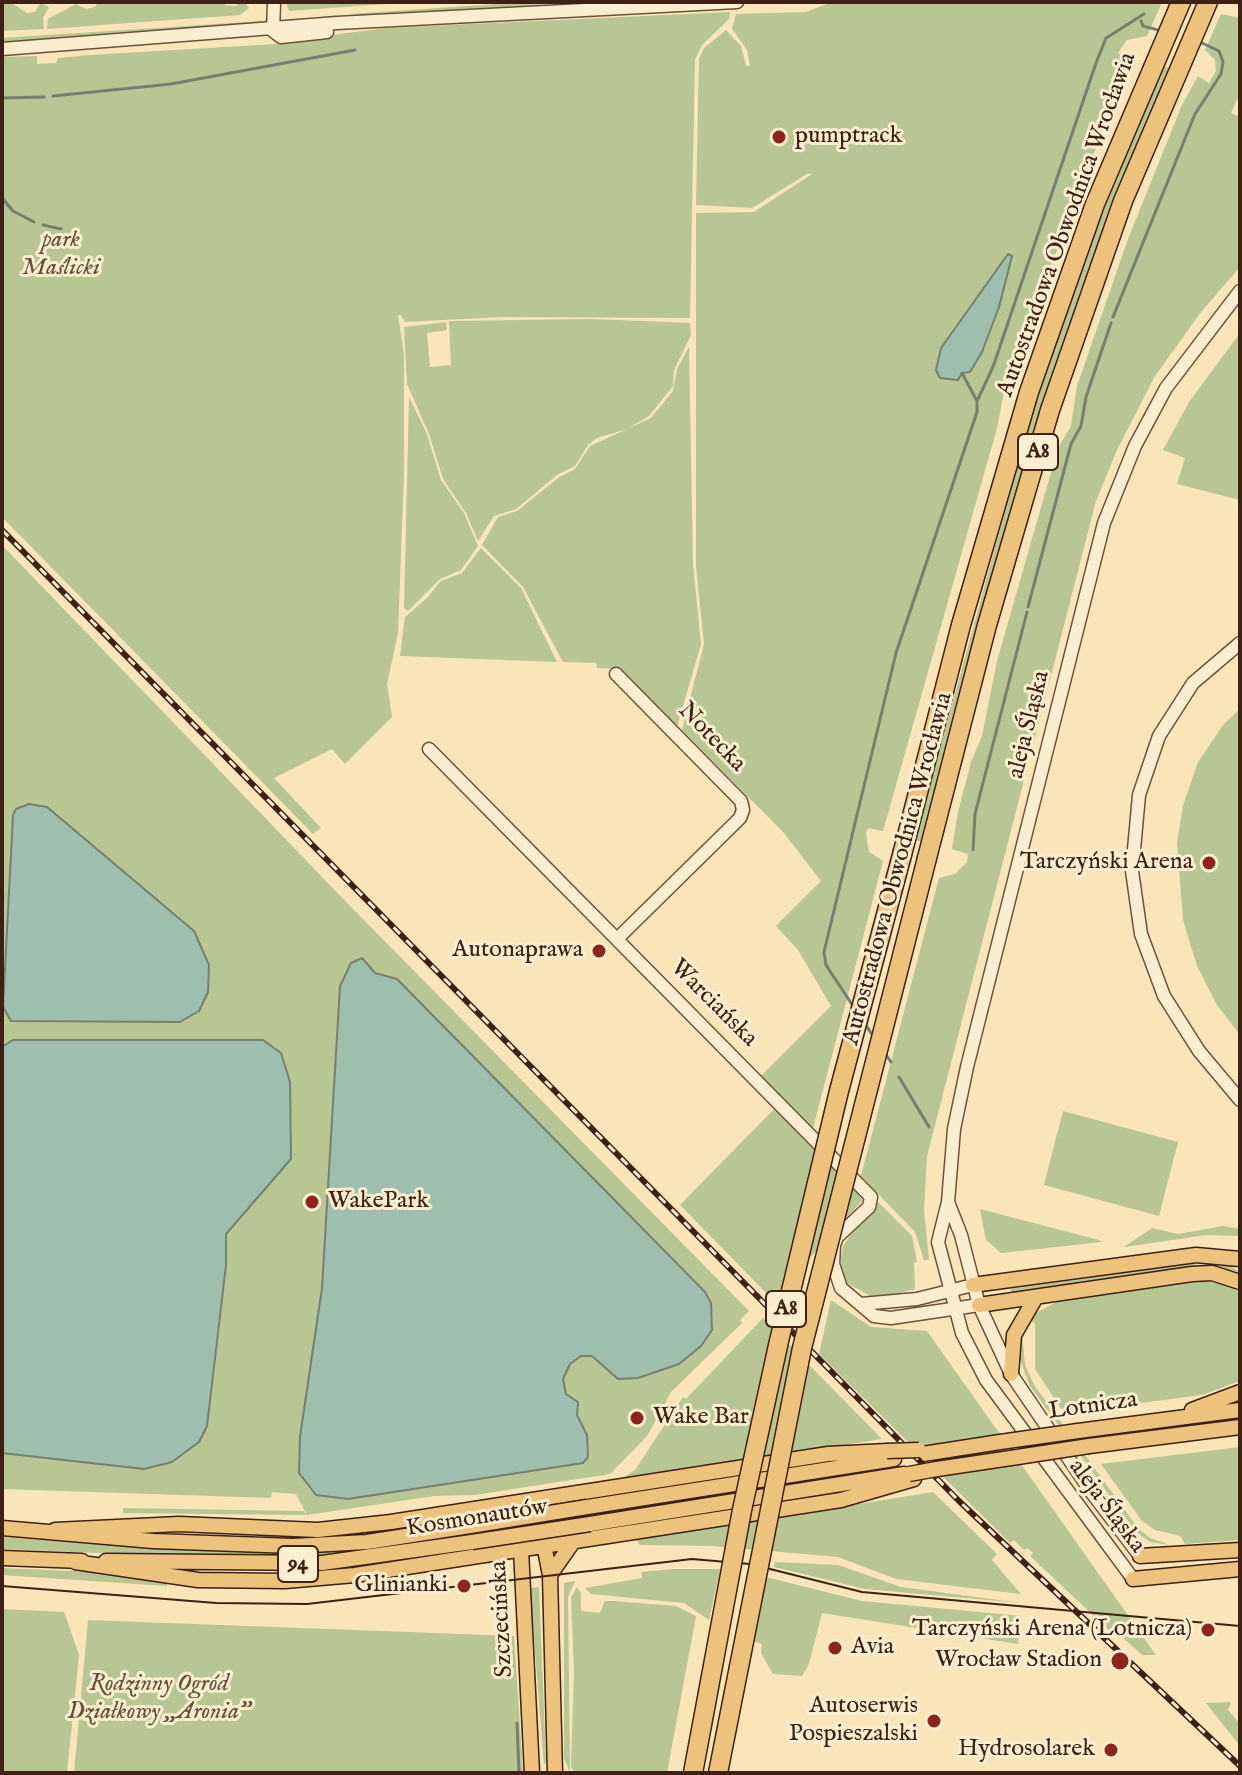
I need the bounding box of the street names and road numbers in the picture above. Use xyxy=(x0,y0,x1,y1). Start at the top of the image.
street label: Autostradowa Obwodnica Wrocławia xyxy=(992,49,1144,401)
road number: A8 xyxy=(1018,434,1058,470)
street label: aleja Śląska xyxy=(1003,668,1057,782)
street label: Autostradowa Obwodnica Wrocławia xyxy=(838,689,960,1049)
street label: Notecka xyxy=(671,697,751,779)
street label: Warciańska xyxy=(663,954,763,1054)
road number: A8 xyxy=(766,1291,806,1327)
street label: Lotnicza xyxy=(1047,1387,1139,1427)
street label: aleja Śląska xyxy=(1061,1454,1151,1560)
street label: Kosmonautów xyxy=(405,1494,549,1544)
road number: 94 xyxy=(278,1546,318,1582)
street label: Szczecińska xyxy=(486,1560,520,1678)

